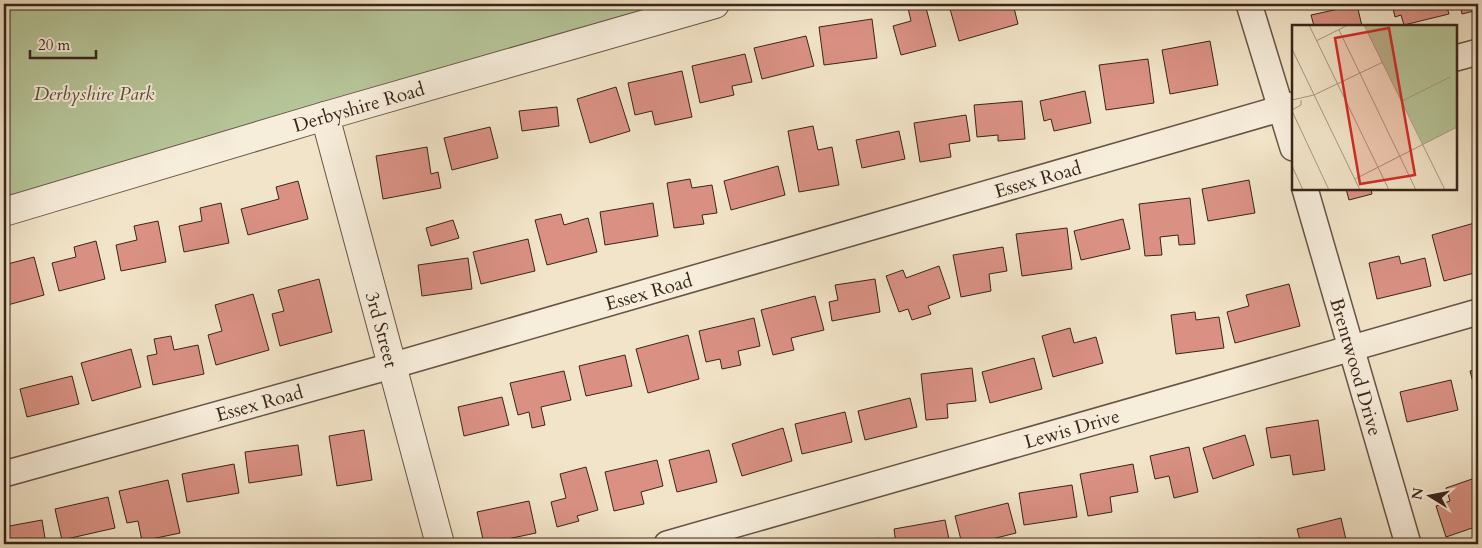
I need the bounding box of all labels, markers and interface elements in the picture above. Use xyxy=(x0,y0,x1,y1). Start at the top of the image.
inset map xyxy=(1292,25,1457,190)
scale bar xyxy=(30,28,96,60)
text: 20 m xyxy=(38,35,70,55)
street label: Derbyshire Road xyxy=(290,76,428,139)
park label: Derbyshire Park xyxy=(34,81,155,107)
street label: Essex Road xyxy=(991,155,1085,205)
street label: Essex Road xyxy=(602,267,695,317)
street label: 3rd Street xyxy=(359,289,404,371)
street label: Brentwood Drive xyxy=(1323,295,1388,439)
street label: Essex Road xyxy=(213,379,306,428)
street label: Lewis Drive xyxy=(1021,403,1123,455)
north arrow xyxy=(1404,470,1454,520)
text: N xyxy=(1407,486,1428,501)

